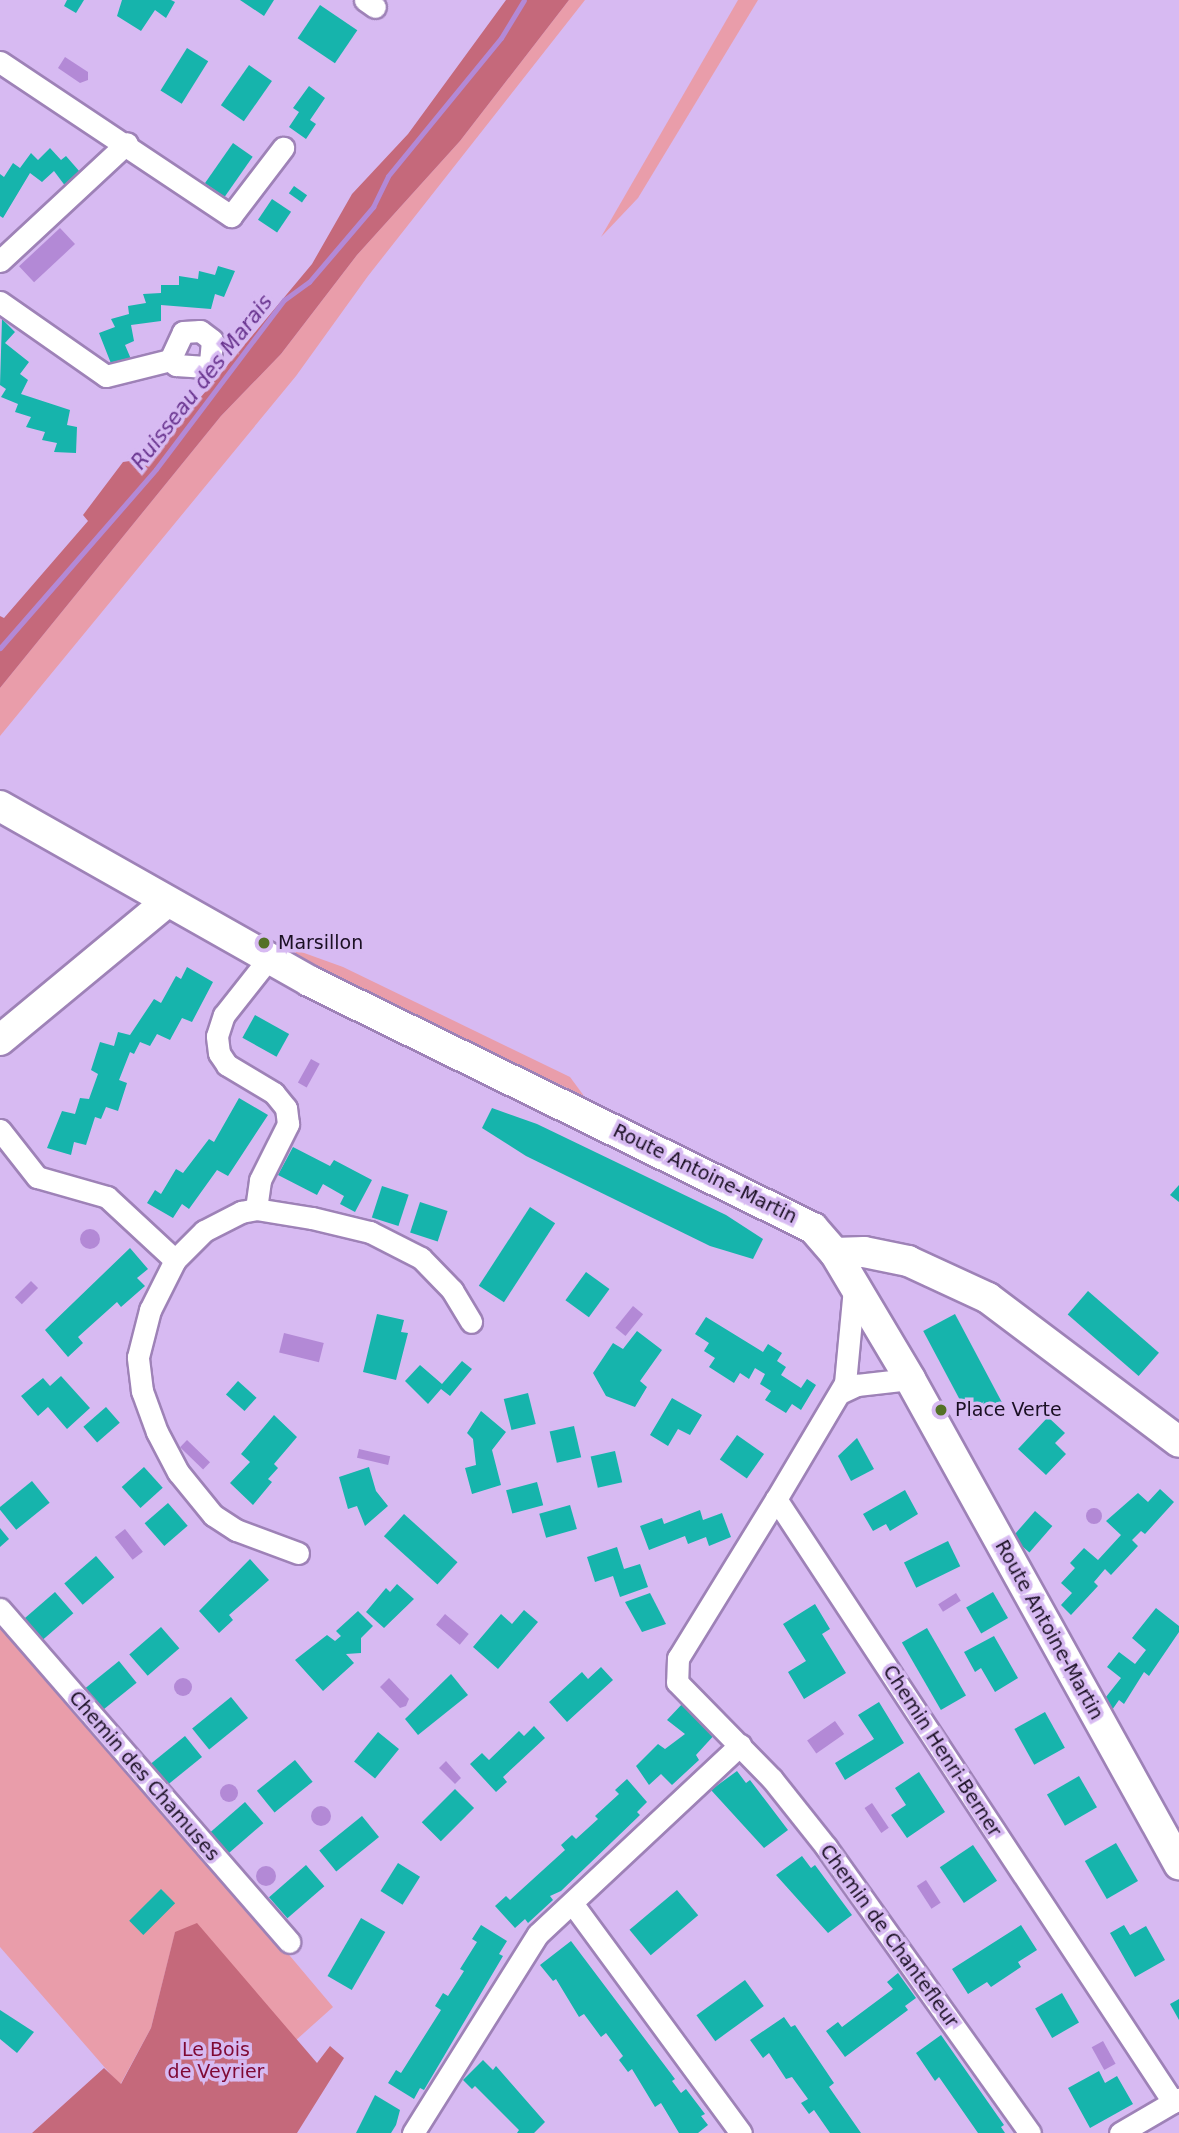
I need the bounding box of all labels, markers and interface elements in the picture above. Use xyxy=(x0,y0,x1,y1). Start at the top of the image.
water label: Ruisseau des Marais xyxy=(126,290,278,474)
place label: Marsillon xyxy=(278,932,363,954)
marker: Marsillon xyxy=(256,935,272,951)
street label: Route Antoine-Martin xyxy=(609,1120,801,1228)
place label: Place Verte xyxy=(955,1399,1062,1421)
marker: Place Verte xyxy=(933,1402,949,1418)
street label: Route Antoine-Martin xyxy=(990,1536,1108,1724)
street label: Chemin Henri-Berner xyxy=(878,1661,1006,1841)
street label: Chemin des Chamuses xyxy=(64,1686,224,1866)
street label: Chemin de Chantefleur xyxy=(815,1840,963,2032)
park label: Le Bois de Veyrier xyxy=(168,2039,264,2083)

